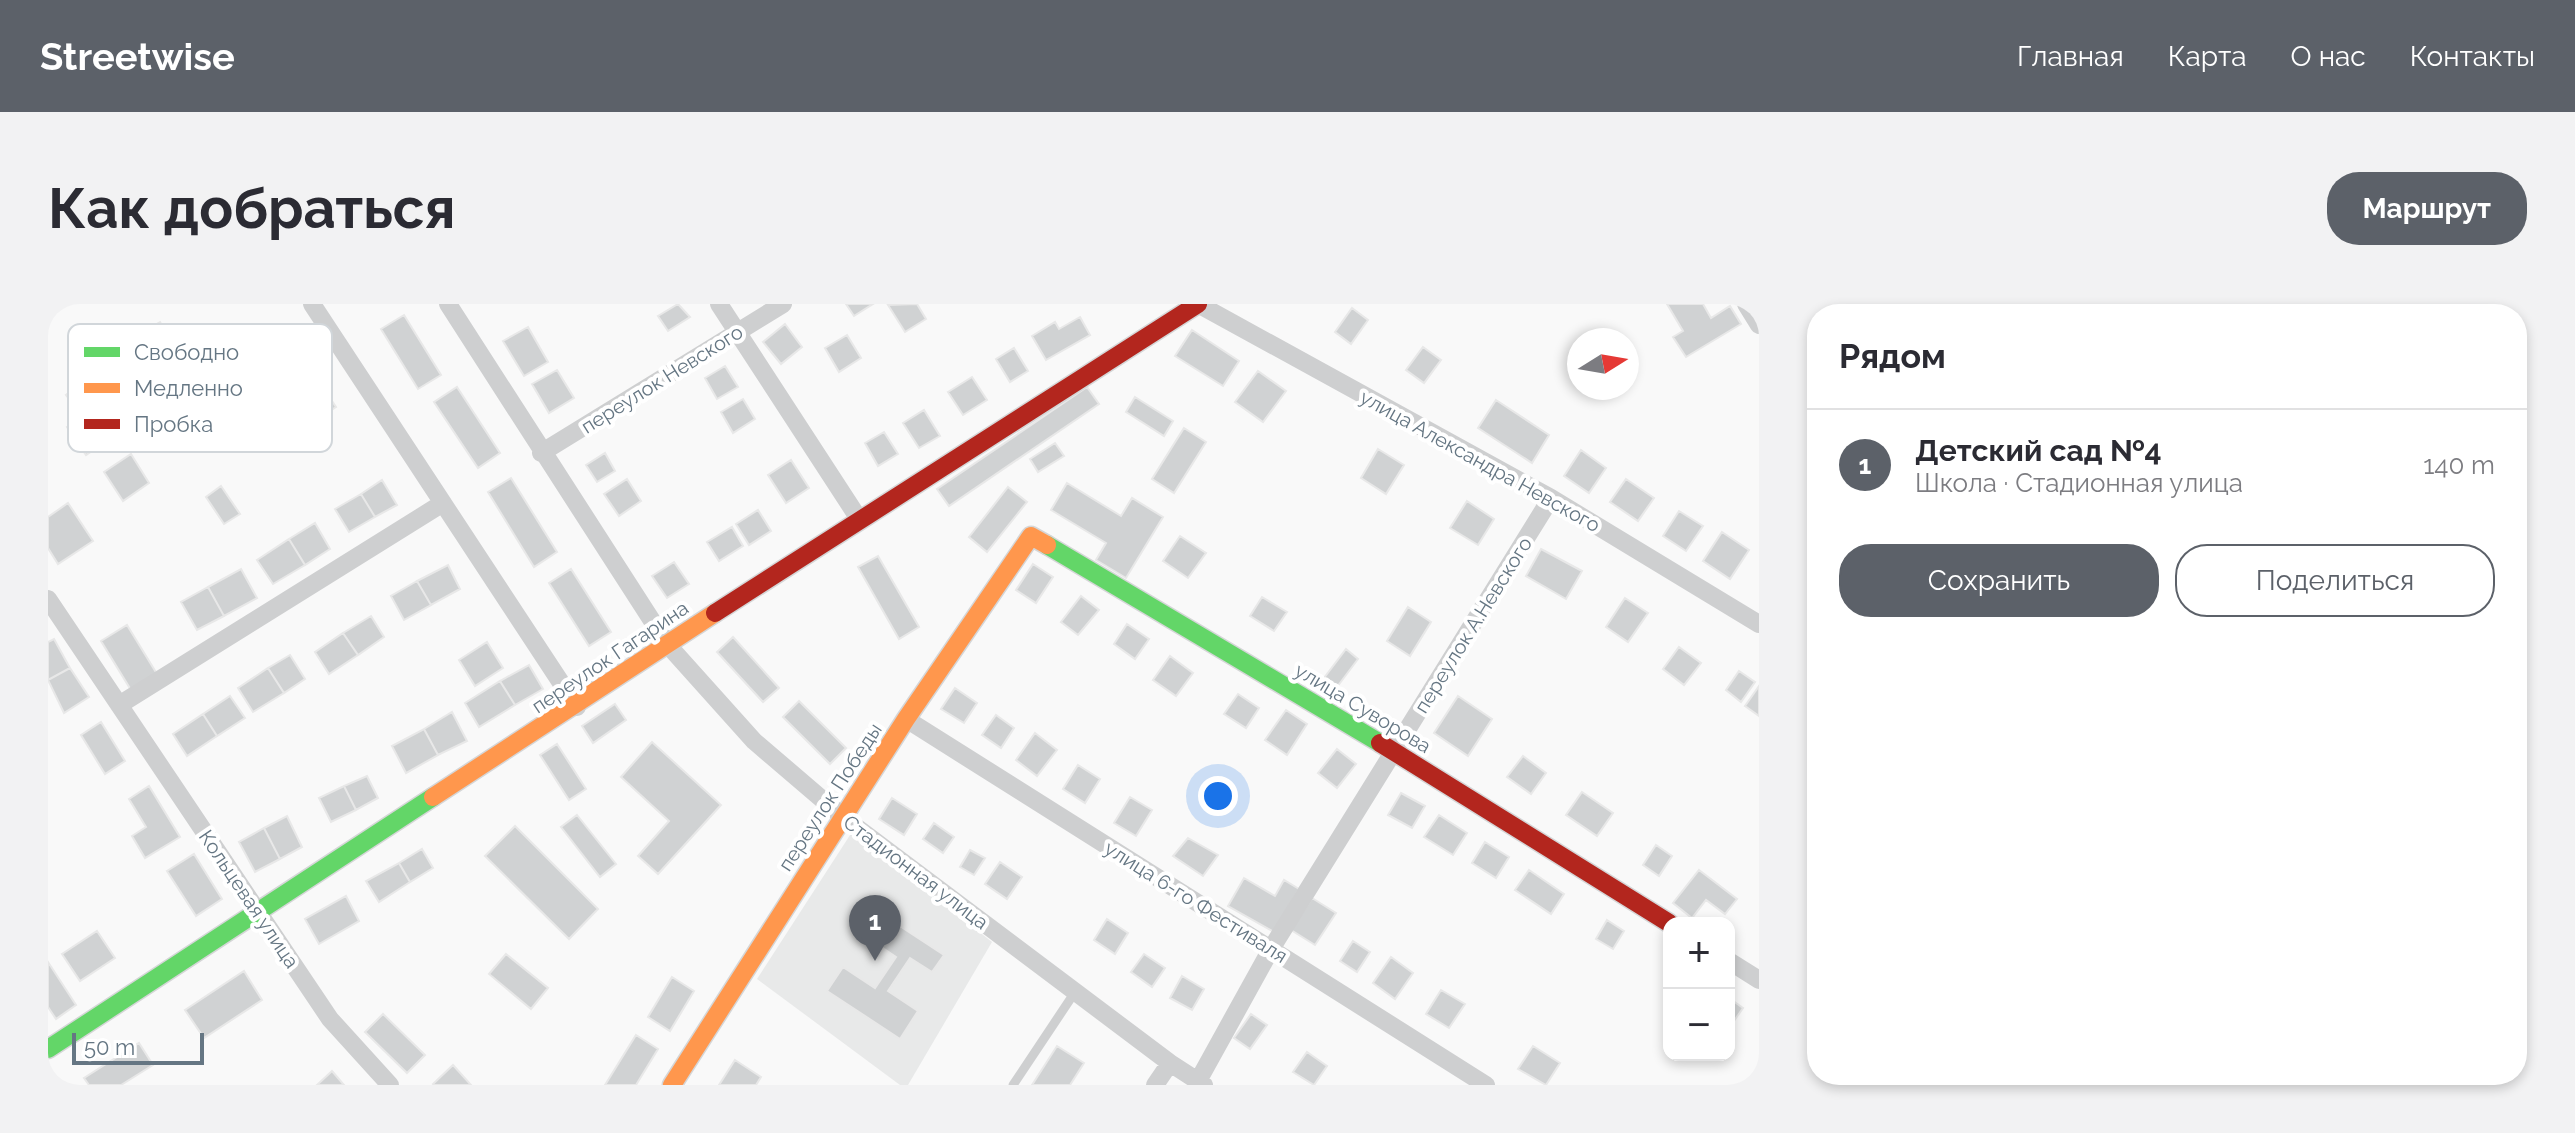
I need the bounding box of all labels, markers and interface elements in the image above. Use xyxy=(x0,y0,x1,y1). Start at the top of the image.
text: Streetwise xyxy=(40,34,235,79)
text: Главная xyxy=(2017,40,2124,73)
text: Карта xyxy=(2168,40,2247,73)
text: О нас xyxy=(2291,40,2366,73)
text: Контакты xyxy=(2410,40,2535,73)
button: Маршрут xyxy=(2327,172,2527,245)
text: Как добраться xyxy=(48,175,455,241)
street label: переулок Невского xyxy=(577,319,747,439)
legend xyxy=(68,324,332,452)
north arrow xyxy=(1567,328,1639,400)
text: Рядом xyxy=(1839,336,1946,376)
text: Свободно xyxy=(134,339,239,365)
text: Медленно xyxy=(134,375,243,401)
street label: улица Александра Невского xyxy=(1356,385,1604,537)
text: Пробка xyxy=(134,411,213,437)
text: Детский сад №4 xyxy=(1915,433,2162,468)
text: 1 xyxy=(1859,450,1871,480)
text: 140 m xyxy=(2423,450,2495,480)
text: Школа · Стадионная улица xyxy=(1915,468,2243,498)
street label: переулок А.Невского xyxy=(1409,533,1537,717)
button: Сохранить xyxy=(1839,544,2159,617)
button: Поделиться xyxy=(2175,544,2495,617)
street label: переулок Гагарина xyxy=(527,596,693,718)
street label: улица Суворова xyxy=(1291,658,1435,758)
street label: переулок Победы xyxy=(773,718,887,876)
your location xyxy=(1198,776,1238,816)
street label: Стадионная улица xyxy=(839,810,993,934)
street label: Кольцевая улица xyxy=(194,825,304,973)
street label: улица 6-го Фестиваля xyxy=(1100,836,1292,968)
pin: 1 xyxy=(849,895,901,961)
map controls xyxy=(1663,917,1735,1061)
button: + xyxy=(1663,917,1735,989)
button: − xyxy=(1663,989,1735,1061)
scale bar xyxy=(72,1029,204,1065)
text: 50 m xyxy=(84,1034,135,1060)

